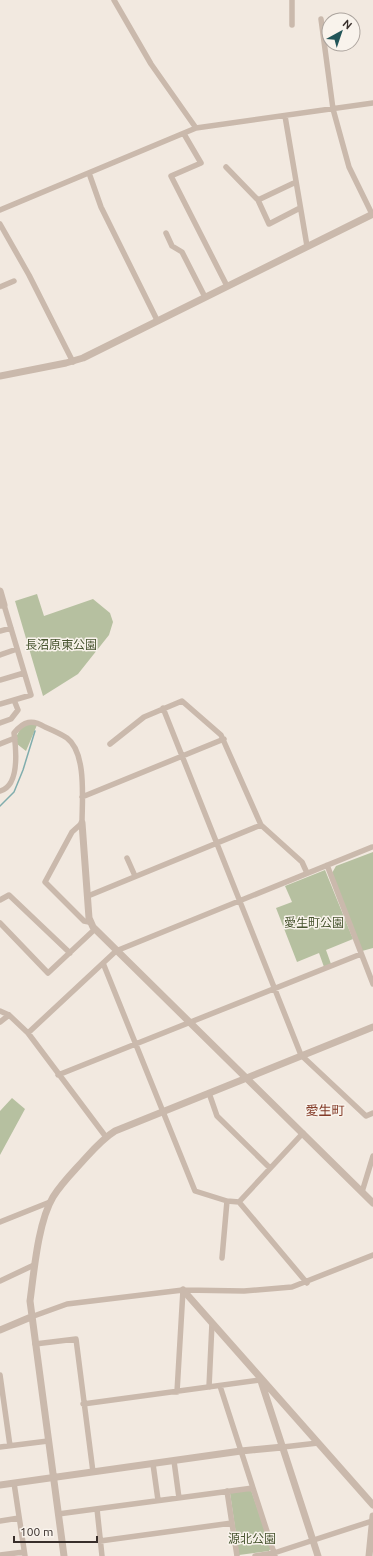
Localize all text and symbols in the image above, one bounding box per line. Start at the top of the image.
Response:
north arrow [321,12,361,52]
text: N [340,17,354,32]
park label: 長沼原東公園 [25,638,97,651]
park label: 愛生町公園 [284,916,344,929]
district label: 愛生町 [305,1103,345,1117]
scale bar [14,1518,97,1544]
text: 100 m [20,1525,53,1538]
park label: 源北公園 [228,1532,276,1545]

